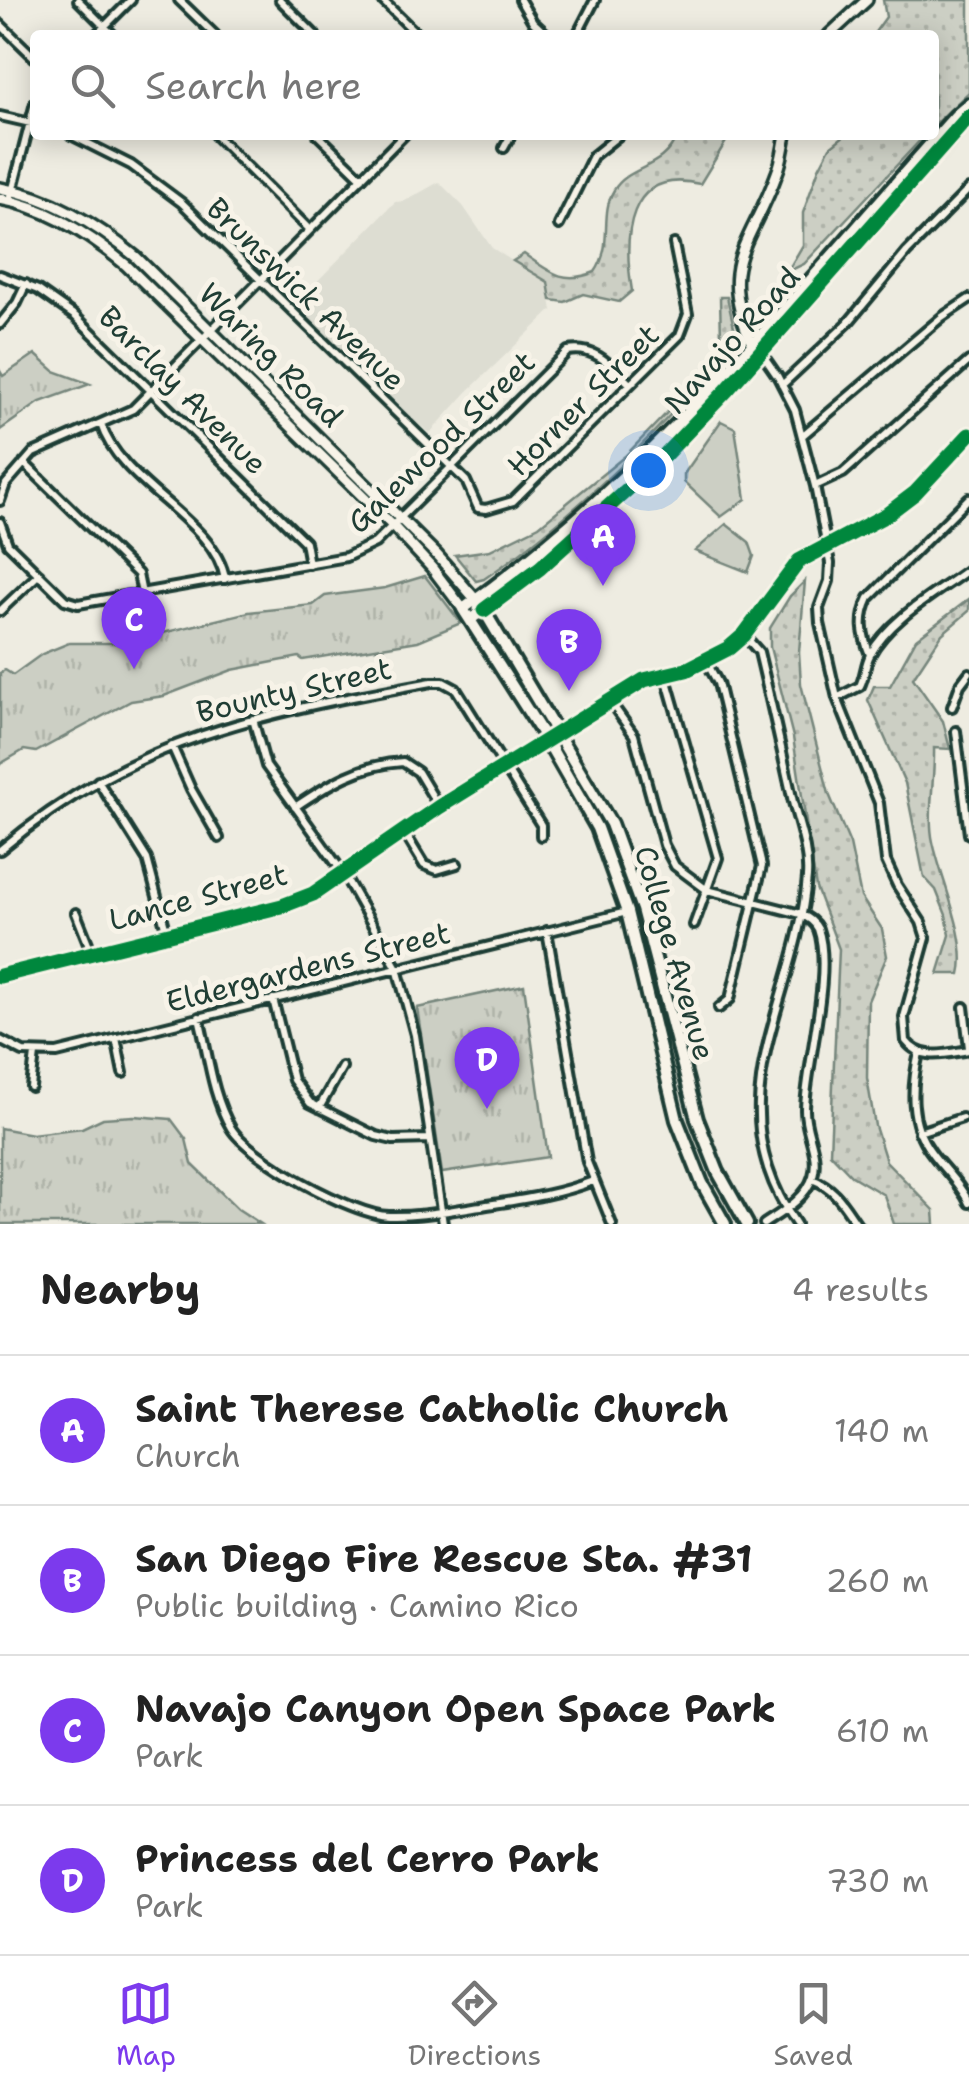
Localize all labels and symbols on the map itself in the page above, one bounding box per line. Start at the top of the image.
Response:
street label: Brunswick Avenue [197,188,415,400]
street label: Navajo Road [655,257,809,423]
street label: Waring Road [190,274,352,436]
street label: Barclay Avenue [90,297,276,483]
street label: Horner Street [498,315,668,485]
street label: Galewood Street [338,342,544,542]
your location [623,445,674,496]
pin: A [570,504,636,586]
pin: C [102,586,166,669]
pin: B [536,608,602,691]
street label: Bounty Street [192,648,396,732]
street label: College Avenue [625,841,725,1065]
street label: Lance Street [104,854,292,940]
street label: Eldergardens Street [162,912,454,1022]
pin: D [454,1026,520,1109]

